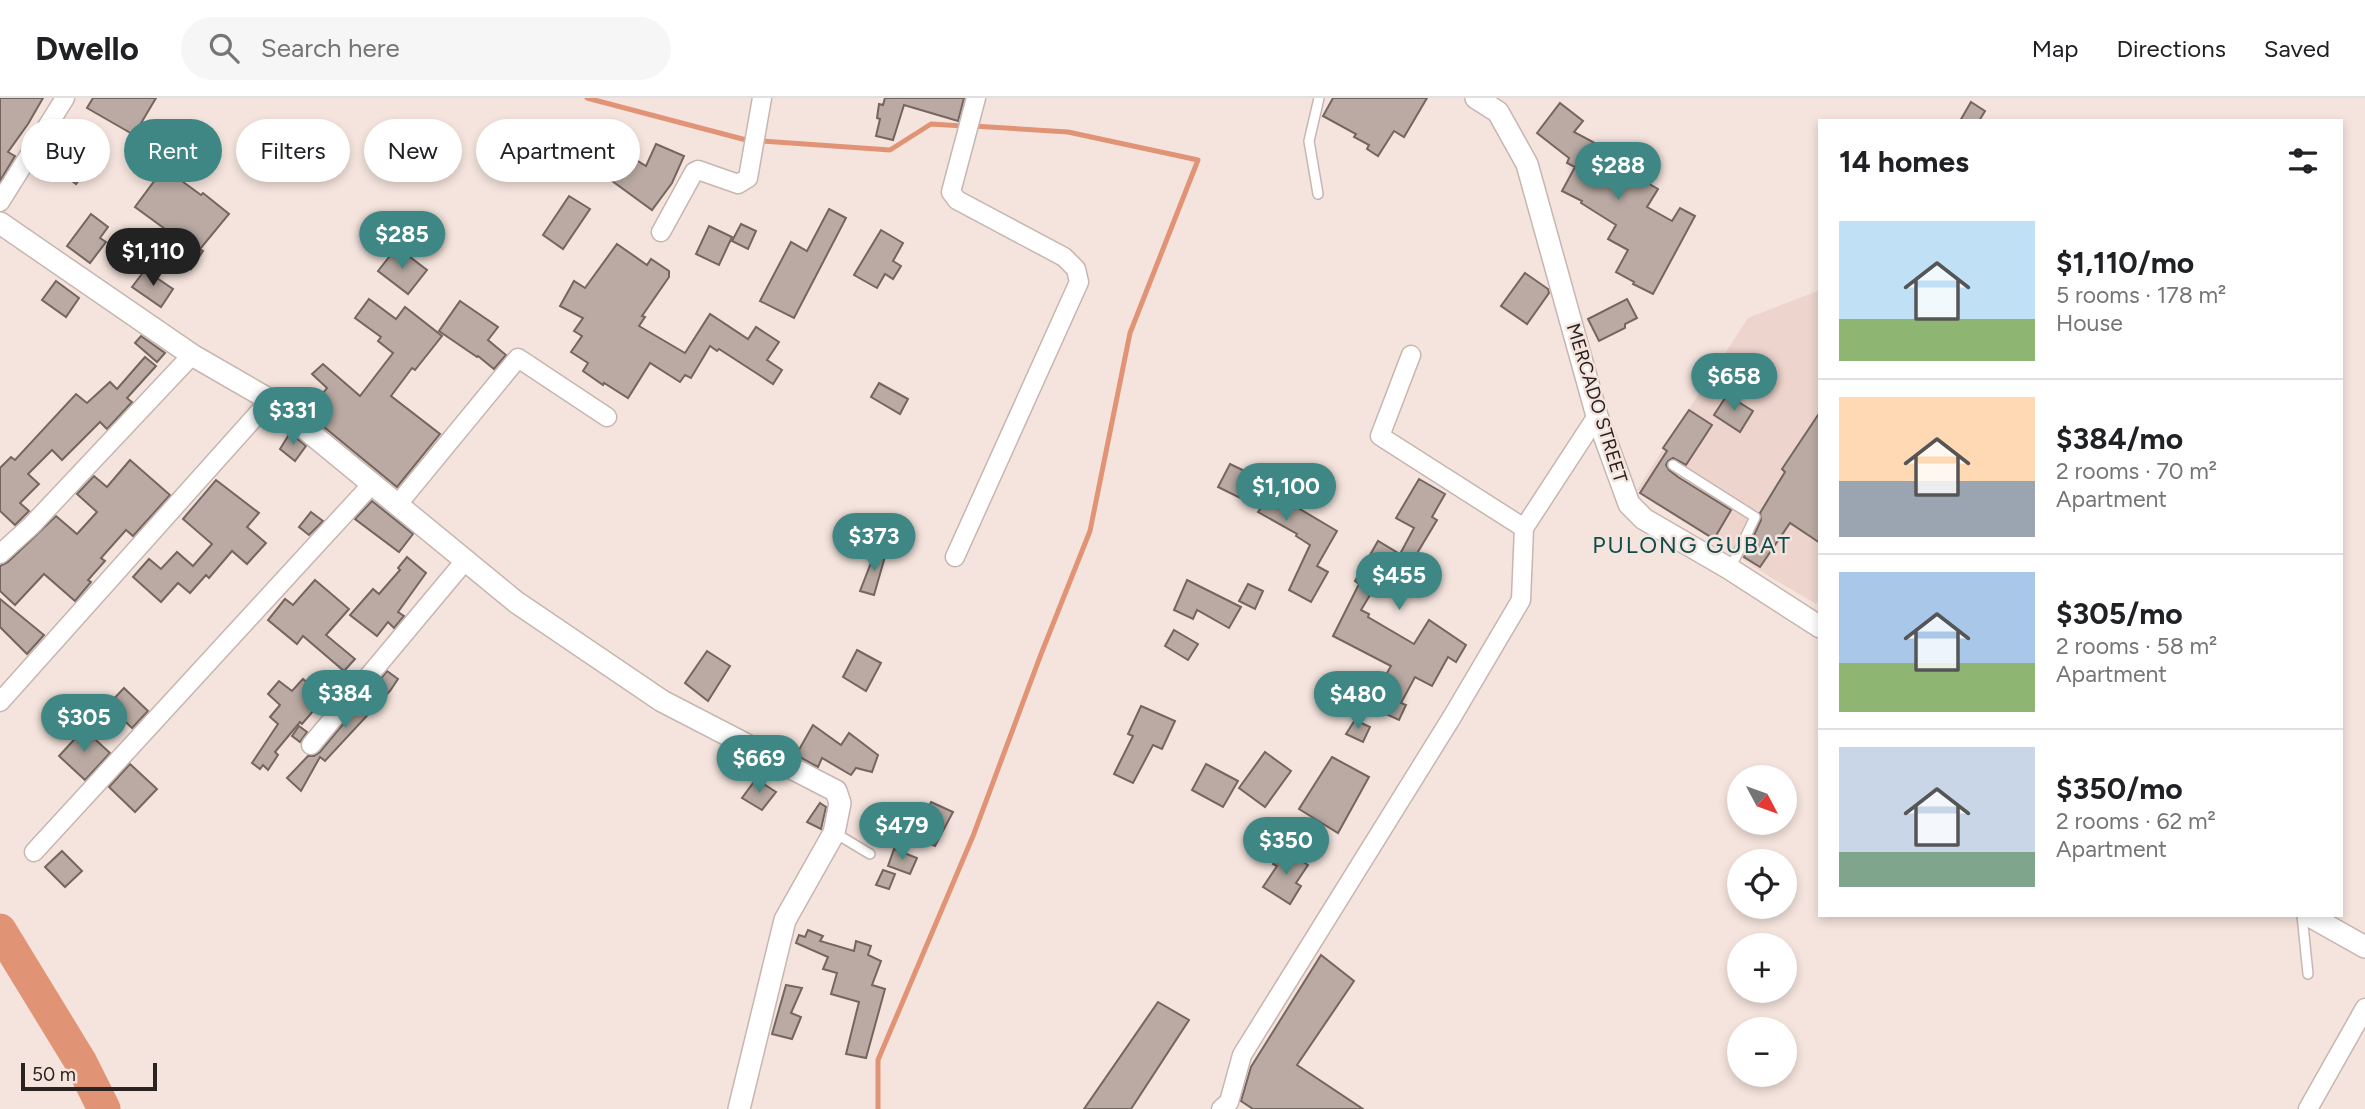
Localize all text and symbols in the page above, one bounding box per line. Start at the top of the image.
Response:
search box [181,17,671,80]
text: Dwello [35,29,139,68]
icon: search [205,29,243,67]
text: Search here [261,32,400,64]
text: Map [2032,34,2078,63]
text: Directions [2116,34,2226,63]
text: Saved [2264,34,2330,63]
chip: Buy [21,119,110,182]
chip: Rent [124,119,222,182]
chip: Filters [236,119,350,182]
chip: New [364,119,462,182]
chip: Apartment [476,119,640,182]
pin: $288 [1577,142,1659,202]
icon: filters [2284,142,2322,180]
text: 14 homes [1839,143,1969,180]
text: $288 [1591,151,1645,179]
pin: $285 [361,212,443,271]
text: $285 [375,220,429,248]
pin: $1,110 [96,228,210,288]
text: $1,110 [122,237,184,265]
text: $1,110/mo [2056,244,2194,281]
icon: home [1895,249,1979,333]
text: 5 rooms · 178 m² [2056,281,2226,309]
text: House [2056,309,2123,337]
street label: MERCADO STREET [1562,321,1632,486]
pin: $658 [1693,354,1775,413]
text: $658 [1707,362,1761,390]
pin: $331 [252,388,334,447]
text: $331 [269,396,317,424]
text: $384/mo [2056,420,2183,457]
icon: home [1895,425,1979,509]
text: 2 rooms · 70 m² [2056,457,2217,485]
pin: $1,100 [1229,464,1343,523]
text: $1,100 [1252,472,1320,500]
text: Apartment [2056,485,2167,513]
pin: $373 [833,514,915,573]
text: $373 [848,522,900,550]
district label: PULONG GUBAT [1592,531,1792,559]
pin: $455 [1358,552,1440,612]
text: $455 [1372,561,1426,589]
text: $305/mo [2056,595,2183,632]
icon: home [1895,600,1979,684]
text: 2 rooms · 58 m² [2056,632,2217,660]
text: Apartment [2056,660,2167,688]
pin: $384 [304,670,386,730]
pin: $480 [1317,672,1399,731]
text: $384 [318,679,372,707]
text: $480 [1330,680,1386,708]
pin: $305 [43,694,125,754]
text: $305 [57,703,111,731]
pin: $669 [718,736,800,795]
text: $669 [733,744,785,772]
north arrow [1727,765,1797,835]
map controls [1727,765,1797,1087]
text: $350/mo [2056,770,2183,807]
icon: home [1895,775,1979,859]
pin: $479 [861,802,943,862]
text: 2 rooms · 62 m² [2056,807,2216,835]
text: $479 [875,811,929,839]
pin: $350 [1245,818,1327,877]
text: $350 [1259,826,1313,854]
text: Apartment [2056,835,2167,863]
button: locate [1727,849,1797,919]
button: + [1727,933,1797,1003]
button: − [1727,1017,1797,1087]
scale bar [21,1060,158,1092]
text: 50 m [32,1063,76,1086]

